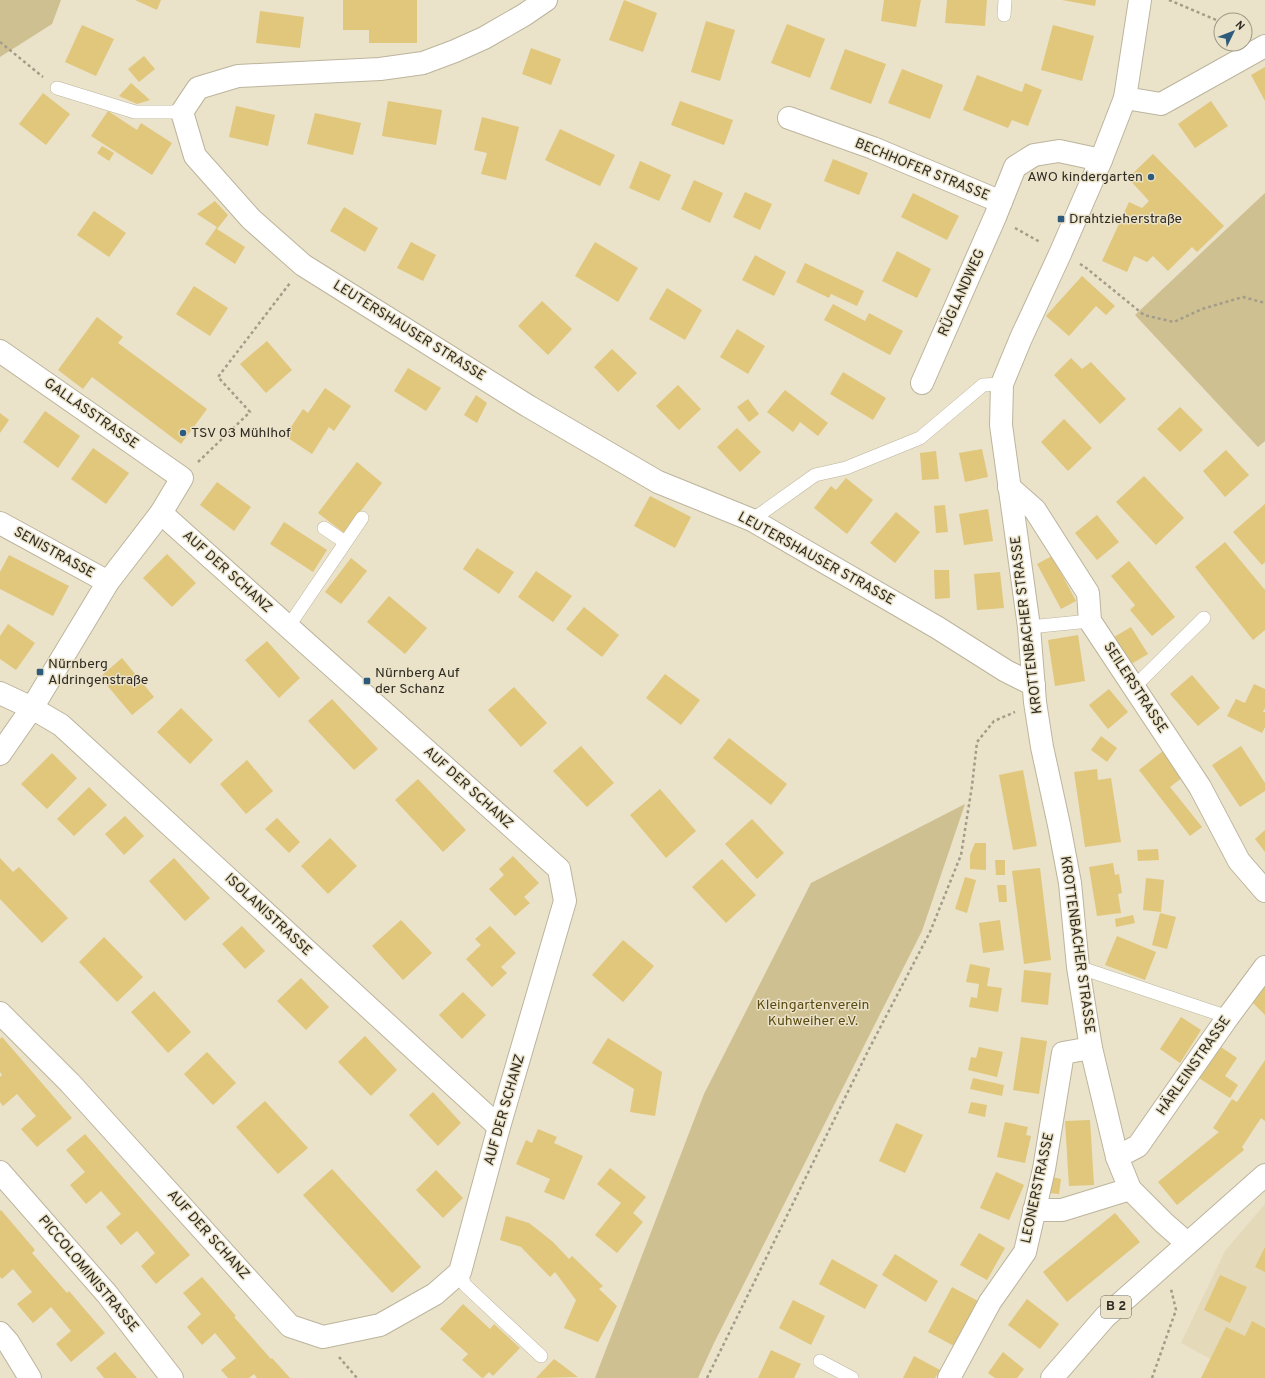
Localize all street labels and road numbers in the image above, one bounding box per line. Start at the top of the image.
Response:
street label: BECHHOFER STRASSE [852,135,992,205]
street label: RÜGLANDWEG [934,246,989,339]
street label: LEUTERSHAUSER STRASSE [330,277,488,385]
street label: GALLASSTRASSE [40,375,142,453]
street label: LEUTERSHAUSER STRASSE [735,509,897,609]
street label: SENISTRASSE [10,524,98,582]
street label: AUF DER SCHANZ [179,527,275,617]
street label: KROTTENBACHER STRASSE [1008,535,1046,715]
street label: SEILERSTRASSE [1099,639,1171,737]
street label: AUF DER SCHANZ [420,743,516,833]
street label: KROTTENBACHER STRASSE [1056,855,1098,1035]
street label: ISOLANISTRASSE [221,870,315,960]
street label: HÄRLEINSTRASSE [1153,1012,1235,1119]
street label: AUF DER SCHANZ [481,1052,529,1168]
street label: LEONERSTRASSE [1018,1131,1058,1245]
street label: AUF DER SCHANZ [163,1187,253,1283]
street label: PICCOLOMINISTRASSE [34,1212,142,1336]
road number: B 2 [1101,1296,1131,1318]

